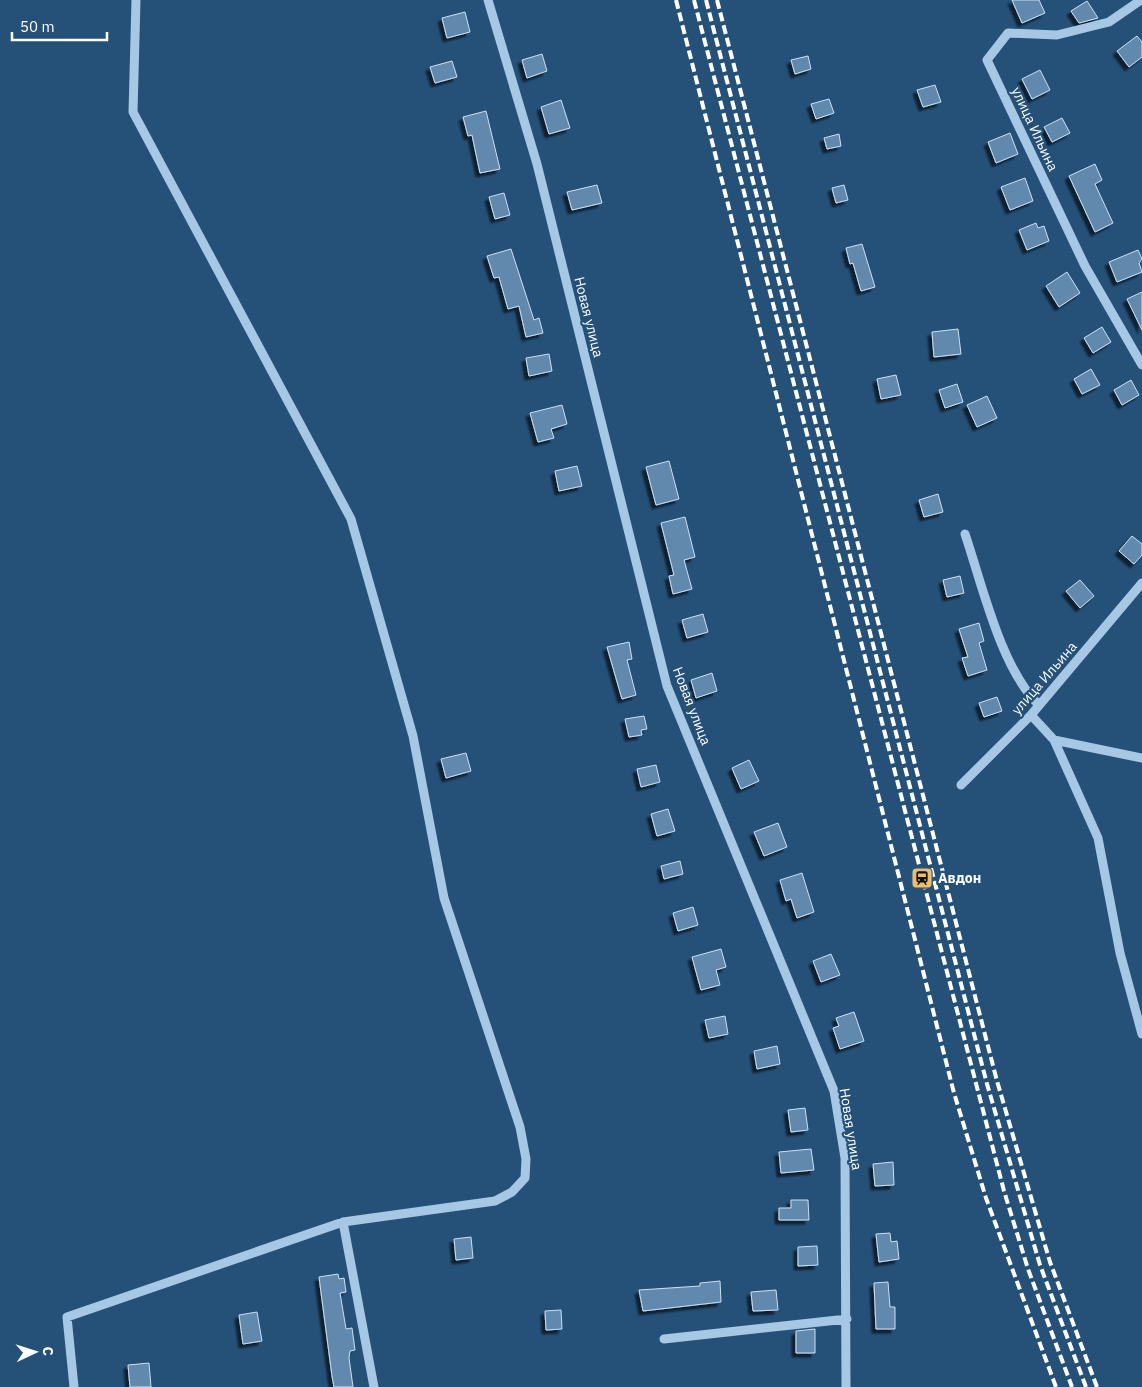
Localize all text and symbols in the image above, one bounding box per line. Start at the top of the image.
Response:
scale bar [12,10,108,42]
text: 50 m [20,17,55,36]
street label: улица Ильина [1008,84,1063,175]
street label: Новая улица [570,275,608,360]
street label: улица Ильина [1007,637,1081,718]
street label: Новая улица [669,664,715,748]
station icon: Авдон [910,866,934,890]
place label: Авдон [938,869,981,887]
street label: Новая улица [836,1087,866,1172]
north arrow [10,1327,60,1377]
text: С [39,1346,57,1356]

